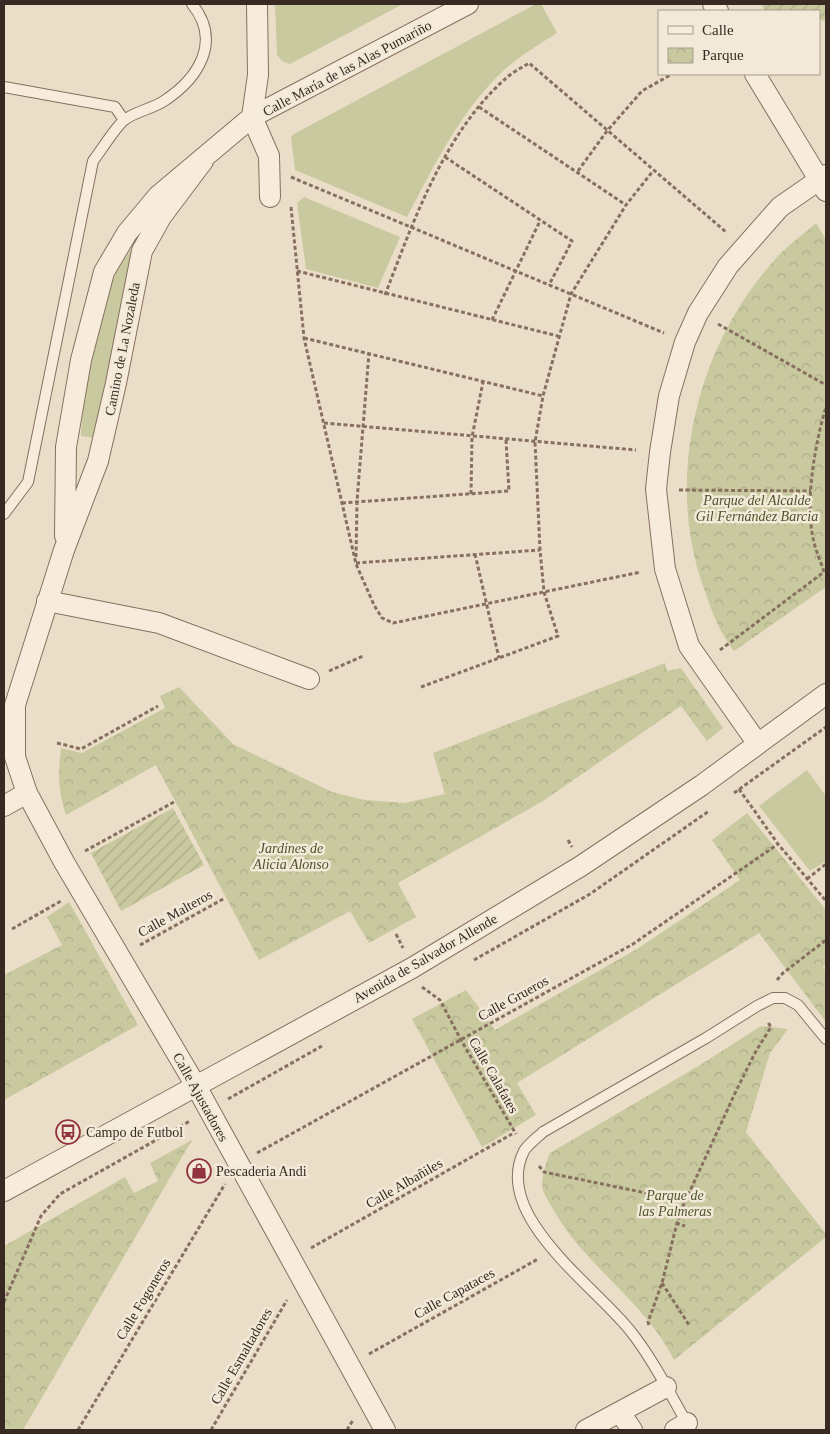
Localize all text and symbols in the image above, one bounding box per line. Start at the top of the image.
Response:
legend [658,10,820,75]
street label: Calle María de las Alas Pumariño [260,18,434,119]
text: Calle [702,22,734,38]
text: Parque [702,47,744,63]
street label: Camino de La Nozaleda [102,280,143,417]
park label: Parque del Alcalde Gil Fernández Barcia [696,493,818,524]
park label: Jardines de Alicia Alonso [252,841,329,872]
street label: Calle Malteros [135,887,215,940]
street label: Avenida de Salvador Allende [351,911,500,1006]
street label: Calle Grueros [475,973,551,1024]
street label: Calle Calafates [466,1035,521,1116]
street label: Calle Ajustadores [170,1050,231,1144]
bus stop icon: Campo de Futbol [55,1119,81,1145]
place label: Campo de Futbol [86,1125,183,1140]
street label: Calle Albañiles [363,1155,445,1211]
shop icon: Pescaderia Andi [186,1158,212,1184]
place label: Pescaderia Andi [216,1164,307,1179]
park label: Parque de las Palmeras [638,1188,712,1219]
street label: Calle Fogoneros [113,1256,174,1343]
street label: Calle Capataces [411,1265,497,1322]
street label: Calle Esmaltadores [208,1306,275,1407]

